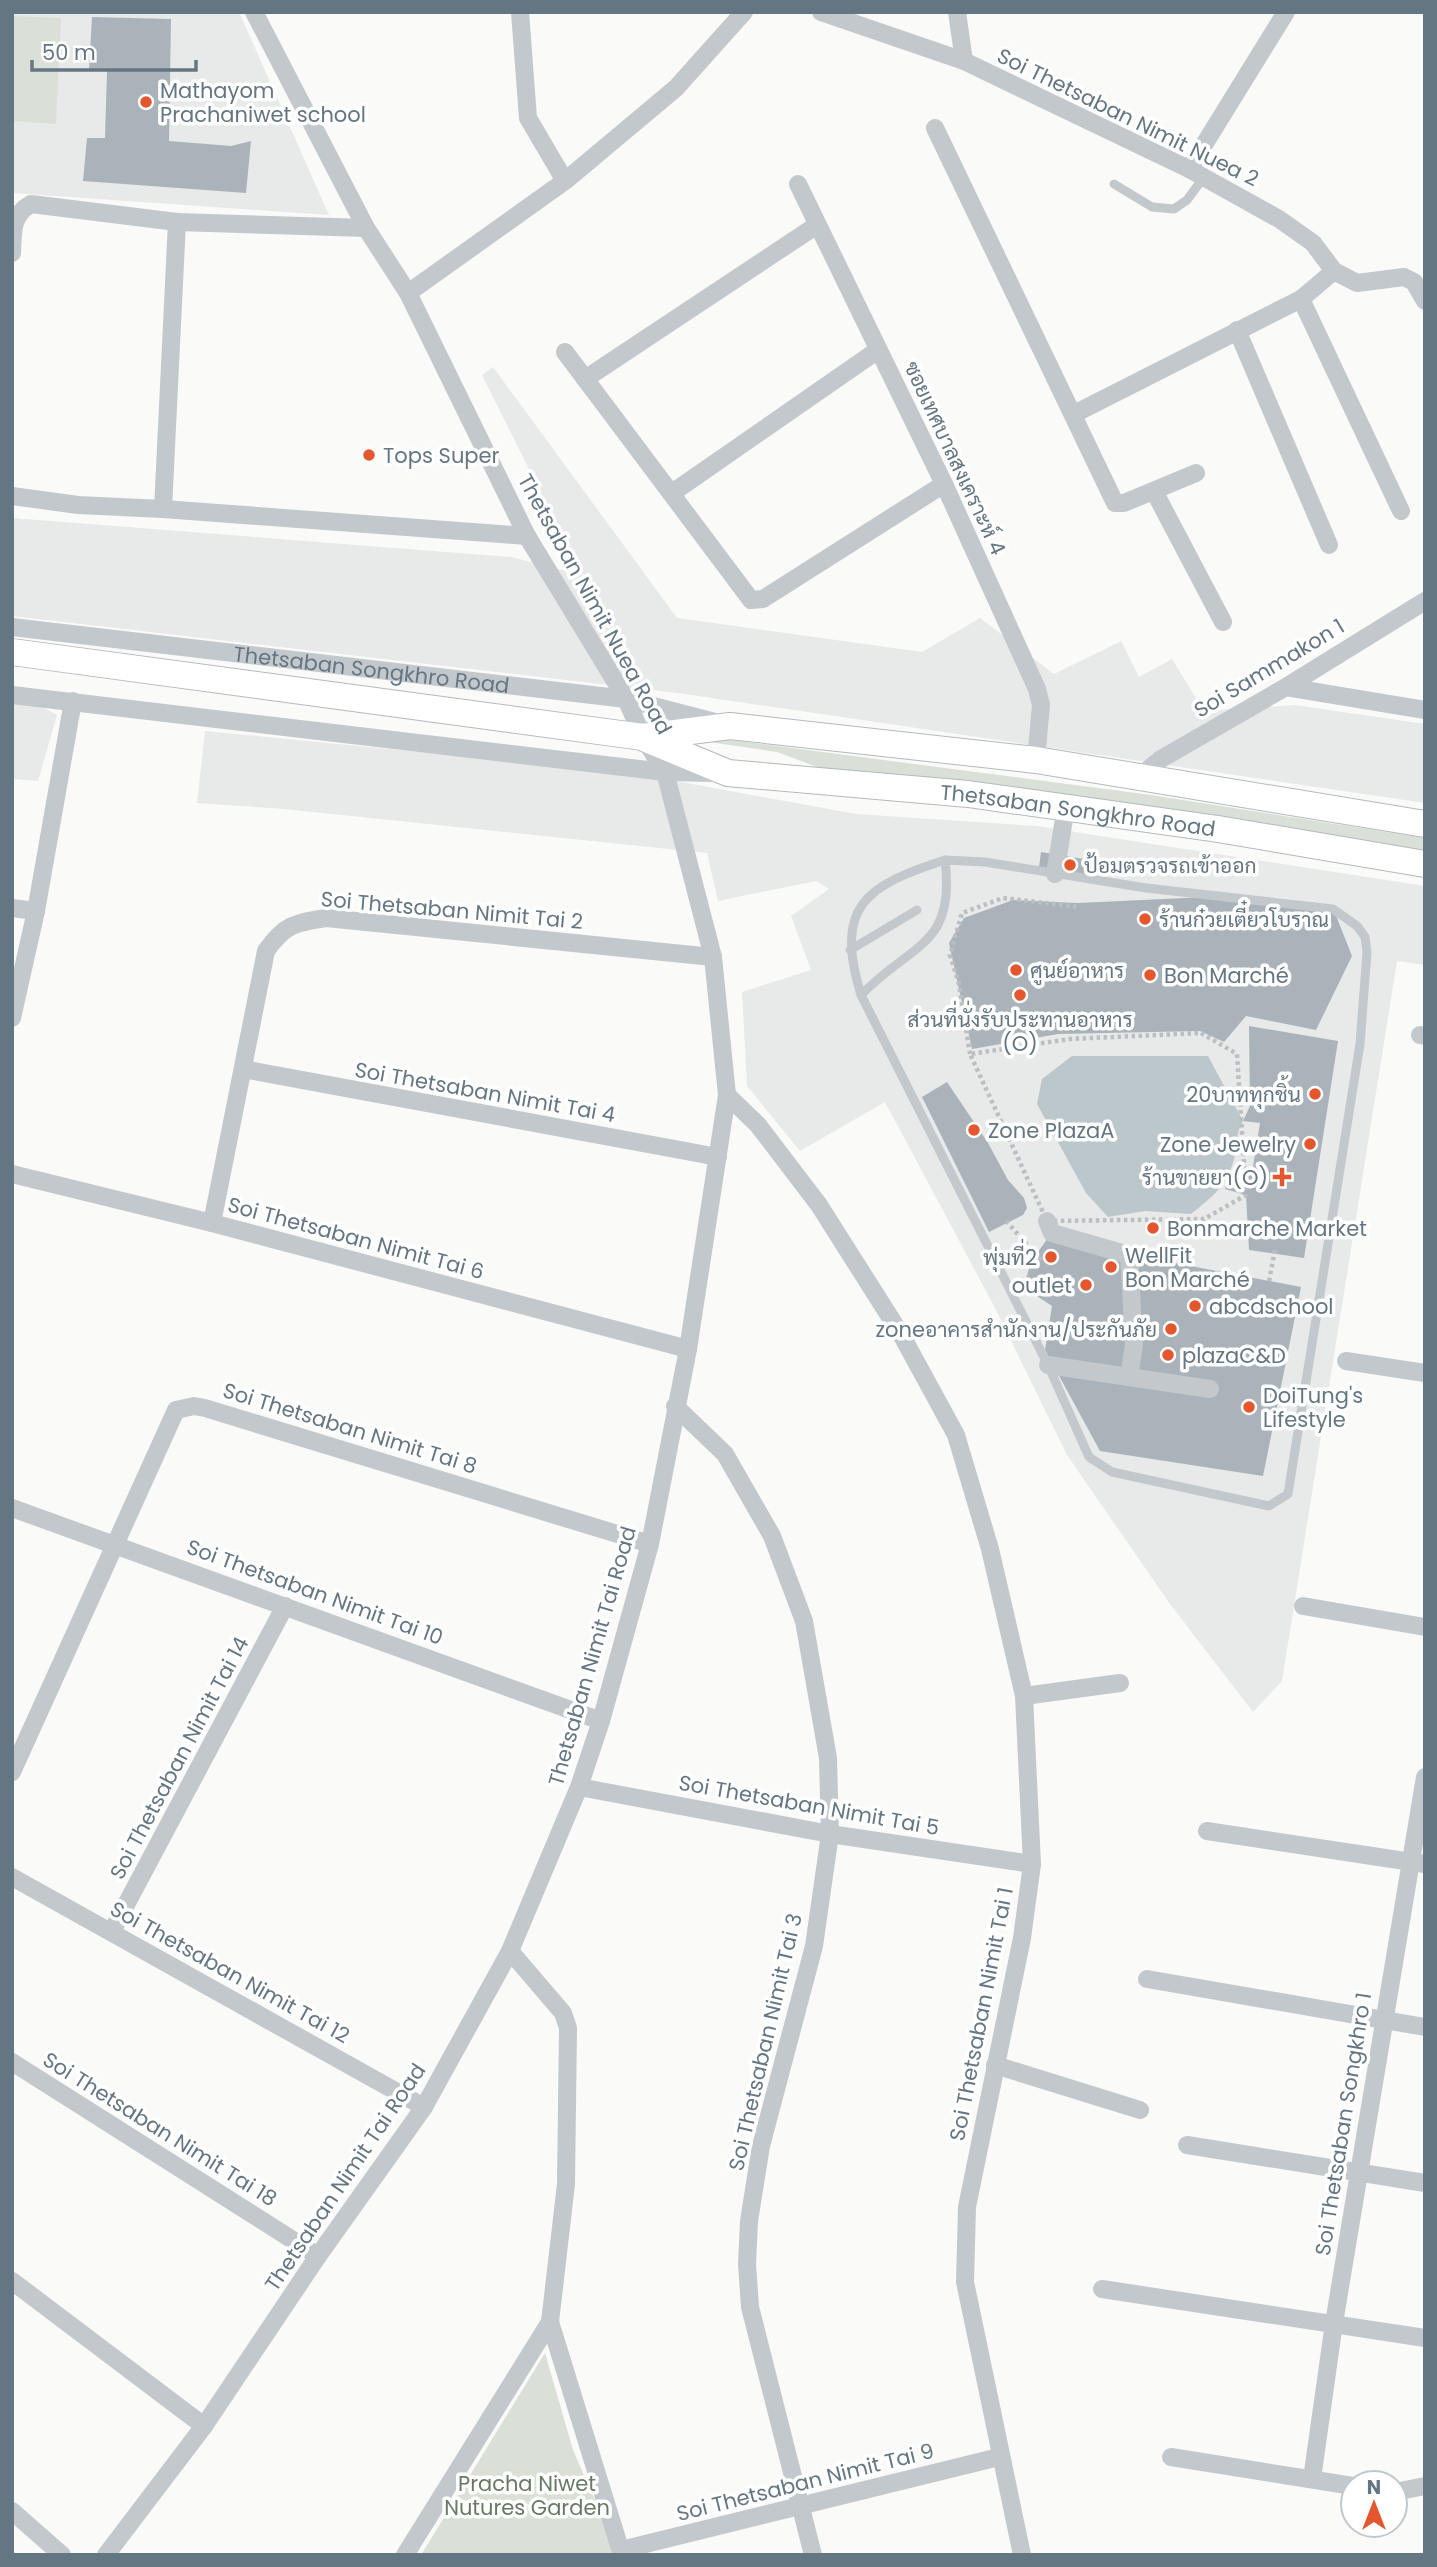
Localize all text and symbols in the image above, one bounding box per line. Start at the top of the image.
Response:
scale bar [32,28,196,72]
text: 50 m [42,38,96,67]
street label: Soi Thetsaban Nimit Nuea 2 [992,41,1264,193]
place label: Mathayom Prachaniwet school [160,76,366,129]
marker: Mathayom Prachaniwet school [138,94,154,110]
street label: ซอยเทศบาลสงเคราะห์ 4 [897,356,1013,560]
place label: Tops Super [383,441,500,470]
marker: Tops Super [361,447,377,463]
street label: Thetsaban Nimit Nuea Road [511,469,679,739]
street label: Soi Sammakon 1 [1188,612,1350,724]
street label: Thetsaban Songkhro Road [232,639,511,700]
street label: Thetsaban Songkhro Road [939,777,1217,843]
place label: ป้อมตรวจรถเข้าออก [1084,851,1257,880]
marker: ป้อมตรวจรถเข้าออก [1062,857,1078,873]
street label: Soi Thetsaban Nimit Tai 2 [320,884,584,936]
place label: ร้านก๋วยเตี๋ยวโบราณ [1159,900,1329,934]
marker: ร้านก๋วยเตี๋ยวโบราณ [1137,911,1153,927]
place label: ศูนย์อาหาร [1030,956,1124,986]
place label: Bon Marché [1164,961,1289,990]
marker: ศูนย์อาหาร [1008,962,1024,978]
marker: Bon Marché [1142,967,1158,983]
marker: ส่วนที่นั่งรับประทานอาหาร (O) [1012,987,1028,1003]
place label: ส่วนที่นั่งรับประทานอาหาร (O) [907,1000,1133,1058]
street label: Soi Thetsaban Nimit Tai 4 [352,1055,618,1129]
place label: 20บาททุกชิ้น [1186,1075,1301,1109]
marker: 20บาททุกชิ้น [1307,1086,1323,1102]
place label: Zone PlazaA [988,1116,1114,1145]
marker: Zone PlazaA [966,1122,982,1138]
place label: Zone Jewelry [1160,1130,1296,1159]
marker: Zone Jewelry [1302,1136,1318,1152]
place label: ร้านขายยา(O) [1142,1163,1268,1192]
marker: ร้านขายยา(O) [1274,1169,1290,1185]
street label: Soi Thetsaban Nimit Tai 6 [225,1190,487,1286]
place label: Bonmarche Market [1167,1214,1367,1243]
marker: Bonmarche Market [1145,1220,1161,1236]
place label: พุ่มที่2 [983,1238,1037,1272]
place label: WellFit Bon Marché [1125,1241,1250,1294]
marker: พุ่มที่2 [1043,1249,1059,1265]
marker: WellFit Bon Marché [1103,1259,1119,1275]
place label: outlet [1012,1271,1072,1300]
marker: outlet [1078,1277,1094,1293]
place label: abcdschool [1209,1292,1334,1321]
marker: abcdschool [1187,1298,1203,1314]
place label: zoneอาคารสำนักงาน/ประกันภัย [876,1315,1157,1344]
marker: zoneอาคารสำนักงาน/ประกันภัย [1163,1321,1179,1337]
place label: plazaC&D [1182,1341,1286,1370]
marker: plazaC&D [1160,1347,1176,1363]
street label: Soi Thetsaban Nimit Tai 8 [219,1376,481,1480]
place label: DoiTung's Lifestyle [1263,1381,1363,1434]
marker: DoiTung's Lifestyle [1241,1399,1257,1415]
street label: Thetsaban Nimit Tai Road [541,1523,643,1789]
street label: Soi Thetsaban Nimit Tai 10 [183,1532,447,1652]
street label: Soi Thetsaban Nimit Tai 14 [103,1632,255,1884]
street label: Soi Thetsaban Nimit Tai 5 [676,1768,942,1842]
street label: Soi Thetsaban Nimit Tai 1 [942,1885,1020,2143]
street label: Soi Thetsaban Nimit Tai 12 [105,1894,355,2050]
street label: Soi Thetsaban Nimit Tai 3 [721,1910,809,2174]
street label: Soi Thetsaban Songkhro 1 [1308,1990,1378,2258]
street label: Soi Thetsaban Nimit Tai 18 [37,2045,283,2213]
street label: Thetsaban Nimit Tai Road [258,2057,432,2297]
street label: Soi Thetsaban Nimit Tai 9 [673,2436,937,2528]
park label: Pracha Niwet Nutures Garden [444,2469,610,2522]
north arrow [1339,2469,1409,2539]
text: N [1367,2474,1381,2501]

